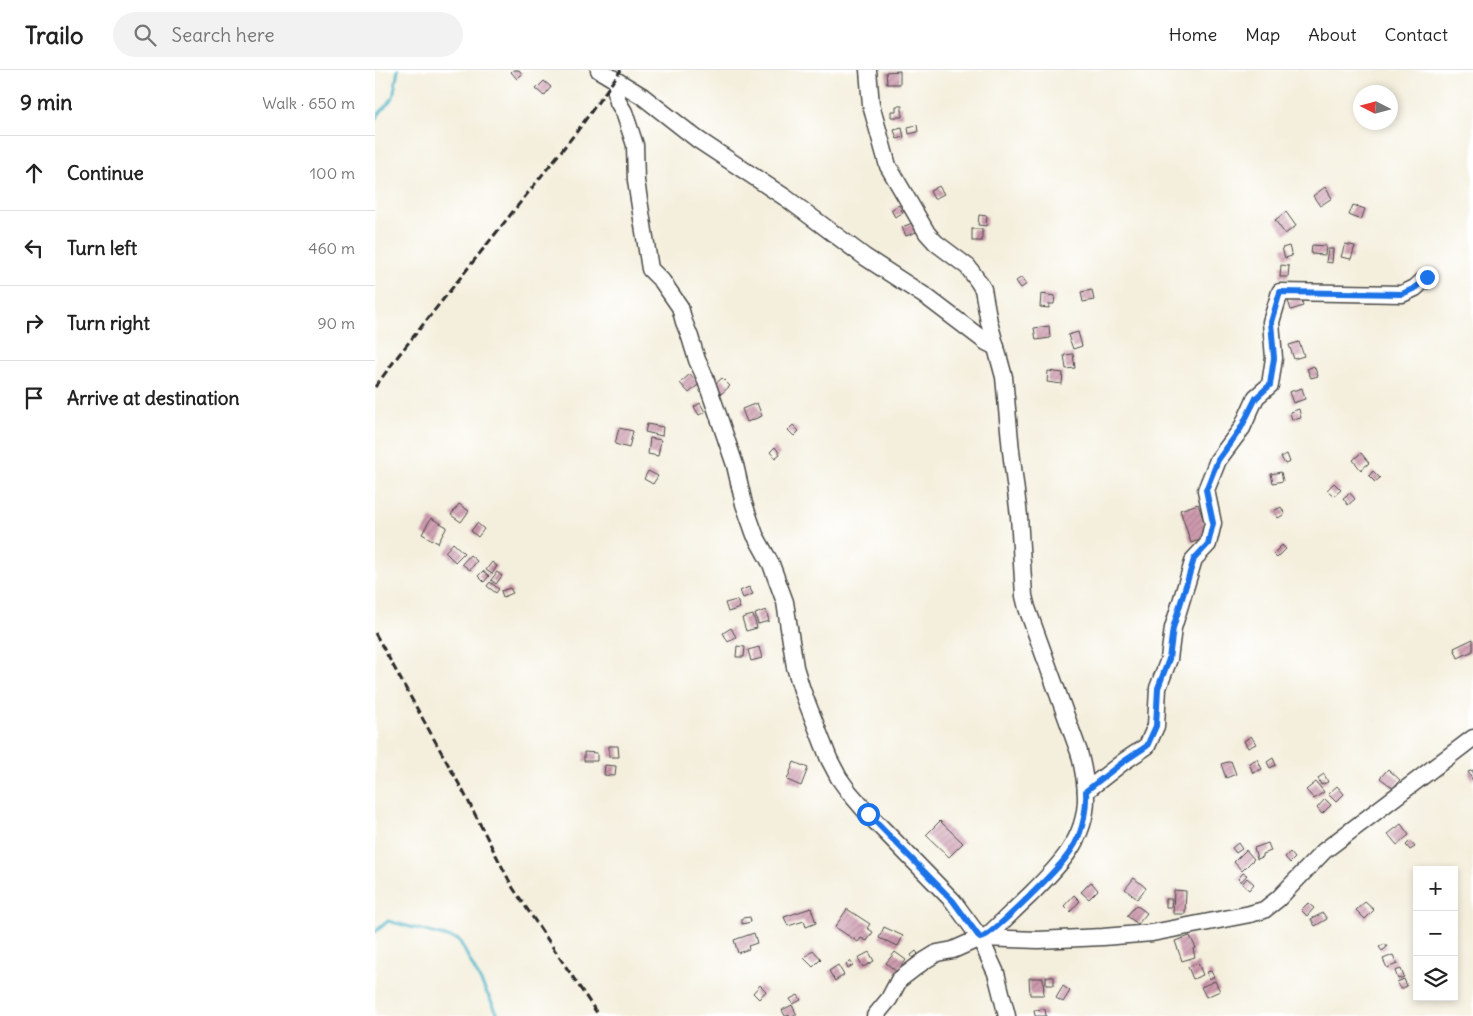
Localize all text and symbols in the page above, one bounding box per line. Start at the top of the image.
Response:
search box [113,12,463,57]
text: Trailo [25,20,83,50]
icon: search [131,21,159,49]
text: Search here [171,23,274,47]
text: Home [1169,23,1217,46]
text: Map [1245,23,1280,46]
text: About [1308,23,1356,46]
text: Contact [1384,23,1448,46]
north arrow [1353,85,1398,130]
text: 9 min [20,89,72,116]
text: Walk · 650 m [262,93,355,113]
icon: ahead [20,159,48,187]
text: Continue [67,161,144,185]
text: 100 m [310,163,355,183]
icon: left [20,234,48,262]
text: Turn left [67,236,137,260]
text: 460 m [308,238,355,258]
route end [1416,266,1439,289]
icon: right [20,309,48,337]
text: Turn right [67,311,150,335]
text: 90 m [317,313,355,333]
icon: arrive [20,384,48,412]
text: Arrive at destination [67,386,240,410]
route start [857,803,880,826]
map controls [1413,866,1458,1001]
button: + [1413,866,1458,911]
button: − [1413,911,1458,956]
button: layers [1413,956,1458,1001]

